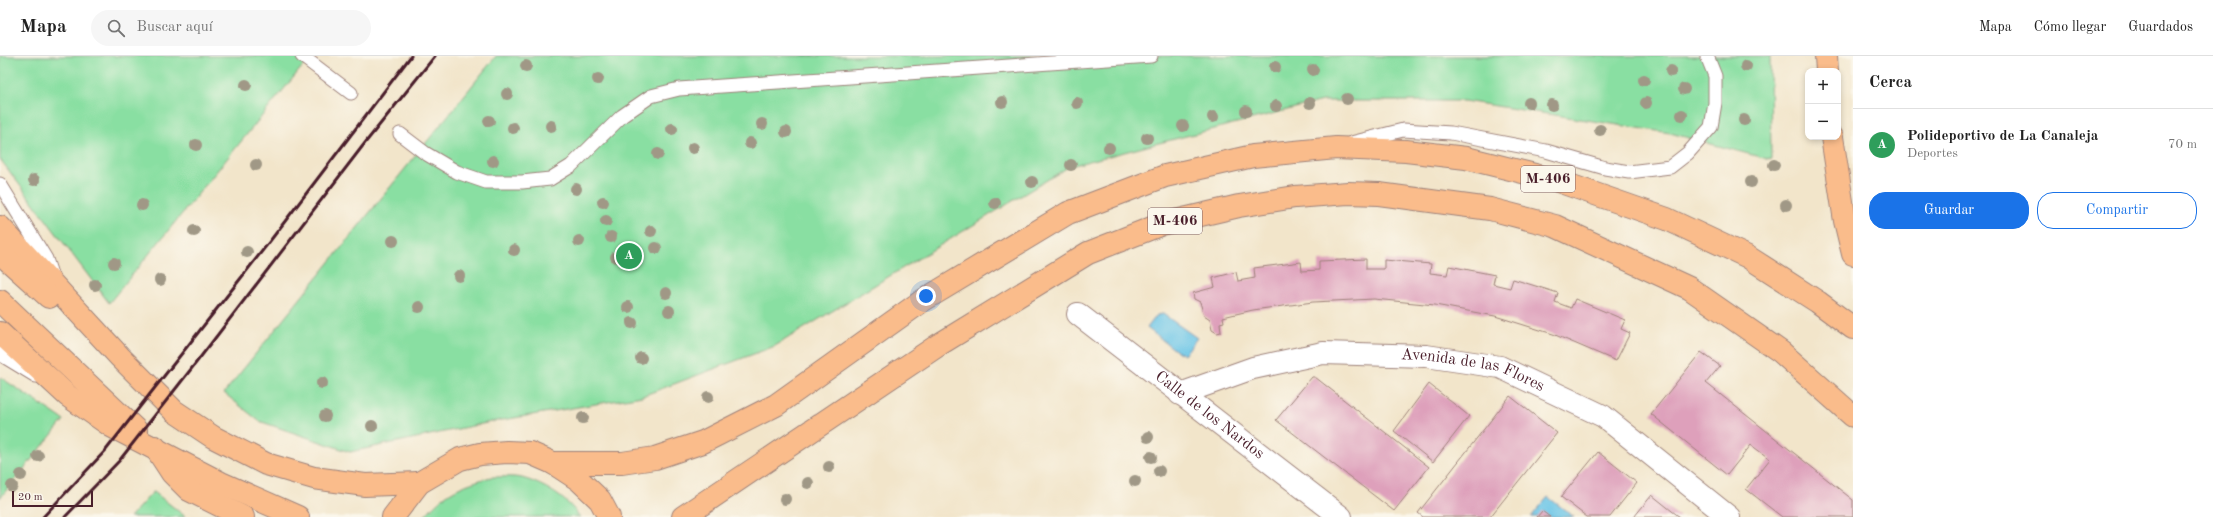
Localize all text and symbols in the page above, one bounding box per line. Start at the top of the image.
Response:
search box [91,10,371,46]
icon: search [105,17,127,39]
text: Mapa [20,18,67,37]
text: Buscar aquí [137,20,213,35]
text: Mapa [1979,20,2012,34]
text: Cómo llegar [2034,20,2106,34]
text: Guardados [2128,20,2193,34]
map controls [1805,68,1841,140]
button: + [1805,68,1841,104]
text: Cerca [1869,74,1912,91]
button: − [1805,104,1841,140]
text: Polideportivo de La Canaleja [1907,129,2098,144]
text: A [1877,138,1887,151]
text: 70 m [2168,138,2197,151]
text: Deportes [1907,147,1958,160]
road number: M-406 [1521,166,1575,192]
button: Guardar [1869,192,2029,229]
button: Compartir [2037,192,2197,229]
road number: M-406 [1148,208,1202,234]
pin: A [616,241,642,271]
your location [916,286,936,306]
street label: Avenida de las Flores [1401,347,1547,395]
street label: Calle de los Nardos [1152,368,1267,462]
scale bar [12,489,93,508]
text: 20 m [18,492,43,503]

